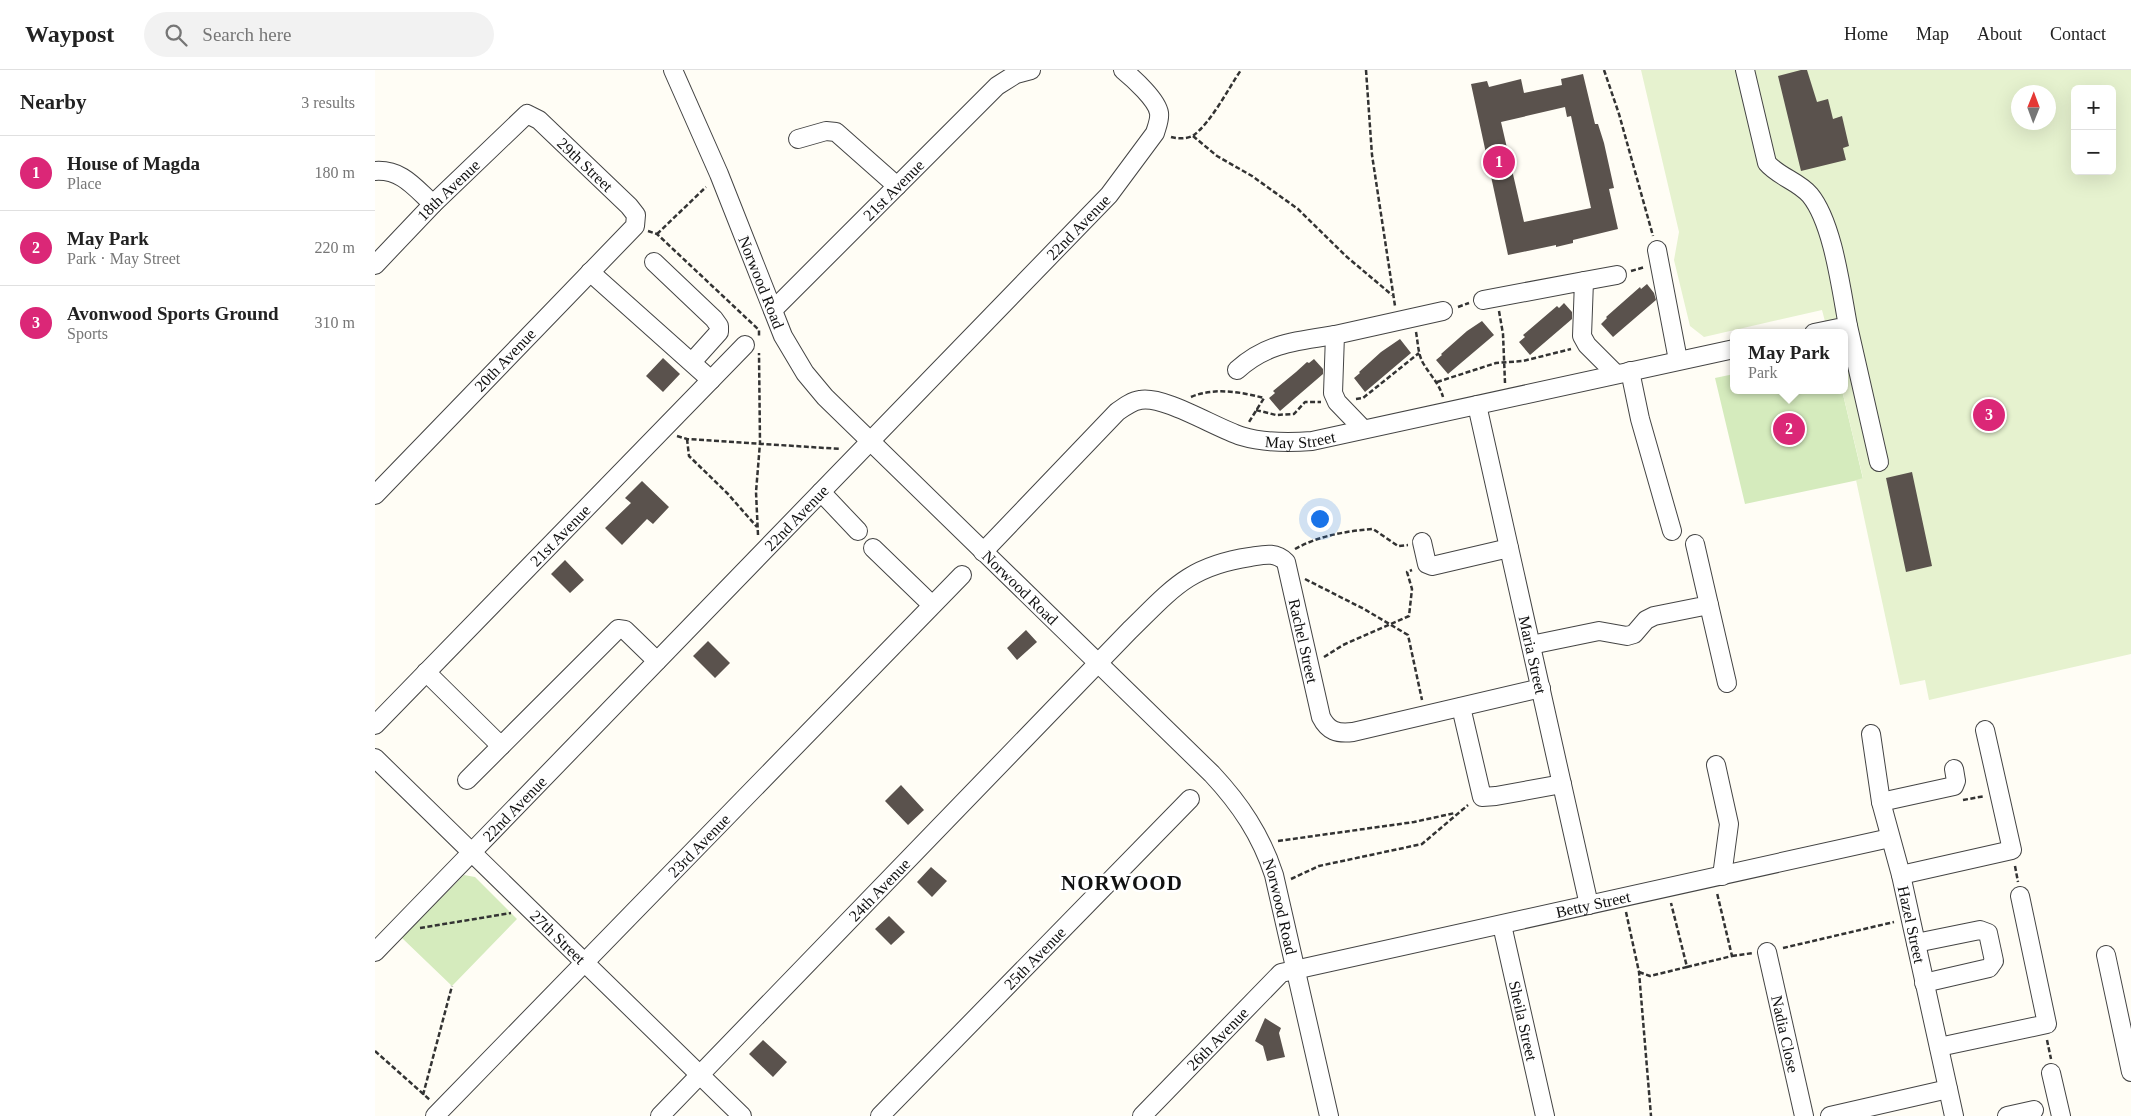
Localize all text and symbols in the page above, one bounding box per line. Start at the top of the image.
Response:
search box [144,12,494,57]
text: Waypost [25,21,114,47]
icon: search [162,21,190,49]
text: Search here [202,24,292,45]
text: Home [1844,24,1888,44]
text: Map [1916,24,1949,44]
text: About [1977,24,2022,44]
text: Contact [2050,24,2106,44]
north arrow [2011,85,2056,130]
map controls [2071,85,2116,175]
button: + [2071,85,2116,130]
text: Nearby [20,90,87,114]
text: 3 results [301,94,355,111]
button: − [2071,130,2116,175]
street label: 29th Street [554,134,617,195]
pin: 1 [1483,143,1515,181]
text: House of Magda [67,153,200,174]
street label: 18th Avenue [414,156,483,224]
street label: 21st Avenue [859,156,927,224]
text: 1 [32,164,40,181]
text: 180 m [315,164,355,181]
text: Place [67,175,102,192]
street label: 22nd Avenue [1043,191,1113,263]
text: May Park [67,228,149,249]
street label: Norwood Road [736,233,788,331]
text: 2 [32,239,40,256]
text: 220 m [315,239,355,256]
text: Park · May Street [67,250,180,267]
text: Avonwood Sports Ground [67,303,279,324]
text: 3 [32,314,40,331]
text: 310 m [315,314,355,331]
text: Sports [67,325,108,342]
street label: 20th Avenue [471,325,539,395]
popup [1730,329,1848,394]
text: May Park [1748,342,1830,363]
text: Park [1748,364,1777,381]
pin: 3 [1973,396,2005,434]
pin: 2 [1773,410,1805,448]
street label: May Street [1264,428,1337,452]
street label: 22nd Avenue [761,482,831,554]
street label: 21st Avenue [526,501,593,569]
your location [1307,506,1333,532]
street label: Norwood Road [979,547,1062,628]
street label: Rachel Street [1286,597,1322,685]
street label: Maria Street [1516,614,1550,696]
street label: 22nd Avenue [479,772,549,844]
street label: 23rd Avenue [664,810,733,880]
street label: 24th Avenue [845,855,913,924]
street label: Norwood Road [1260,856,1300,956]
district label: NORWOOD [1061,871,1183,895]
street label: Hazel Street [1895,884,1929,965]
street label: Betty Street [1554,887,1632,920]
street label: 27th Street [527,906,590,968]
street label: 25th Avenue [1000,923,1069,993]
street label: Sheila Street [1506,979,1541,1063]
street label: Nadia Close [1769,994,1802,1074]
street label: 26th Avenue [1183,1004,1251,1073]

